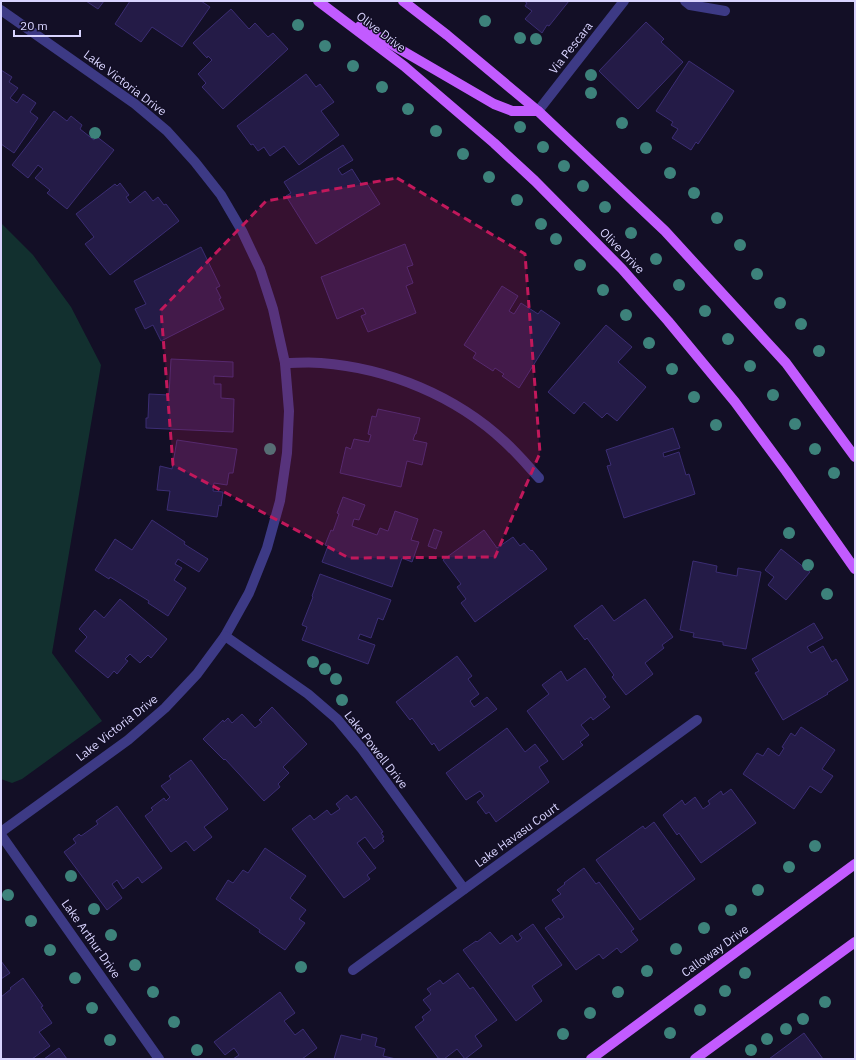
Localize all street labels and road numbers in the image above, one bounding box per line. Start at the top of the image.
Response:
street label: Olive Drive [354,8,409,55]
street label: Via Pescara [546,18,596,77]
street label: Lake Victoria Drive [81,47,170,119]
street label: Olive Drive [597,225,648,277]
street label: Lake Victoria Drive [73,691,161,764]
street label: Lake Powell Drive [341,708,412,792]
street label: Lake Havasu Court [472,799,562,870]
street label: Lake Arthur Drive [59,896,124,981]
street label: Calloway Drive [678,921,751,980]

